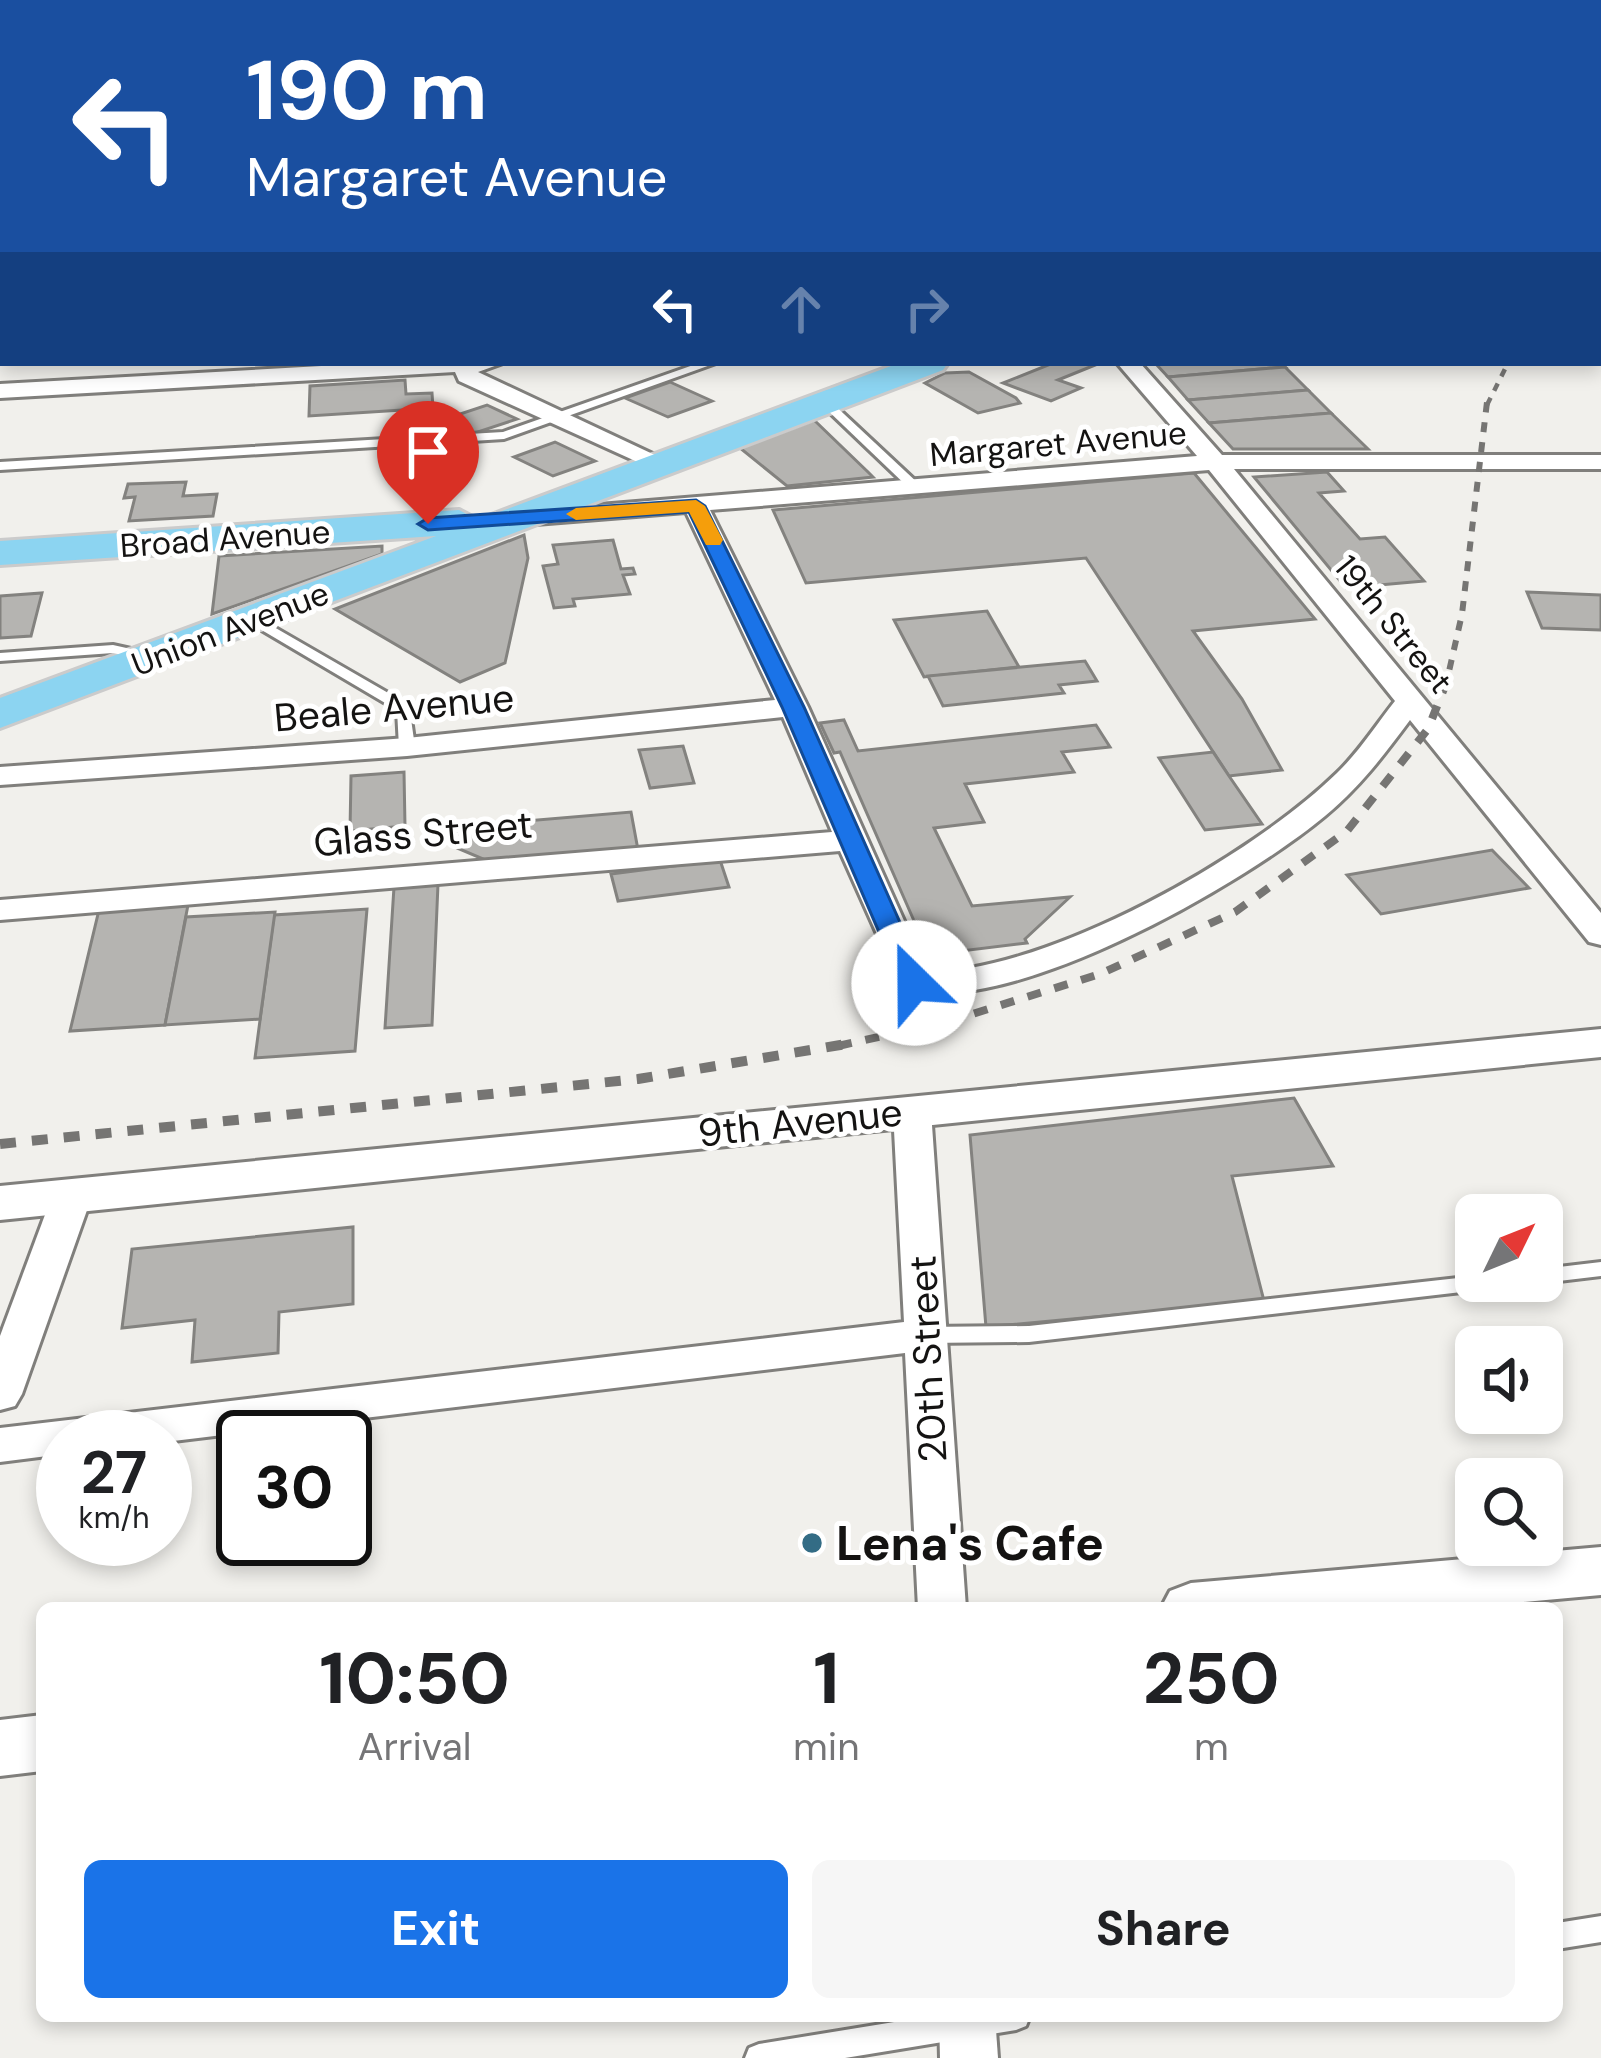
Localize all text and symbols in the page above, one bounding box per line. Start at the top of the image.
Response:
text: 190 m [246,36,488,145]
icon: left [48,48,204,204]
text: Margaret Avenue [246,142,667,213]
icon: left [642,276,708,342]
icon: ahead [768,276,834,342]
icon: right [894,276,960,342]
pin [377,401,479,524]
street label: Margaret Avenue [928,411,1188,476]
icon: arrive [395,419,461,485]
street label: Broad Avenue [118,510,332,567]
street label: 19th Street [1325,547,1462,702]
street label: Union Avenue [125,571,335,686]
street label: Beale Avenue [272,672,516,743]
street label: Glass Street [311,799,535,868]
position arrow [851,920,977,1046]
street label: 9th Avenue [695,1086,905,1159]
north arrow [1455,1194,1563,1302]
map controls [1455,1194,1563,1566]
street label: 20th Street [897,1254,958,1464]
button: sound [1455,1326,1563,1434]
speed limit sign: 30 [216,1410,372,1566]
text: 27 [81,1433,147,1512]
button: search [1455,1458,1563,1566]
text: km/h [79,1498,149,1537]
place label: Lena's Cafe [836,1512,1104,1575]
marker: Lena's Cafe [799,1530,825,1556]
text: 10:50 [319,1632,510,1725]
text: 1 [813,1632,839,1725]
text: 250 [1143,1632,1280,1725]
text: Arrival [358,1721,471,1772]
text: min [793,1721,860,1772]
text: m [1194,1721,1229,1772]
button: Exit [84,1860,788,1998]
button: Share [812,1860,1515,1998]

